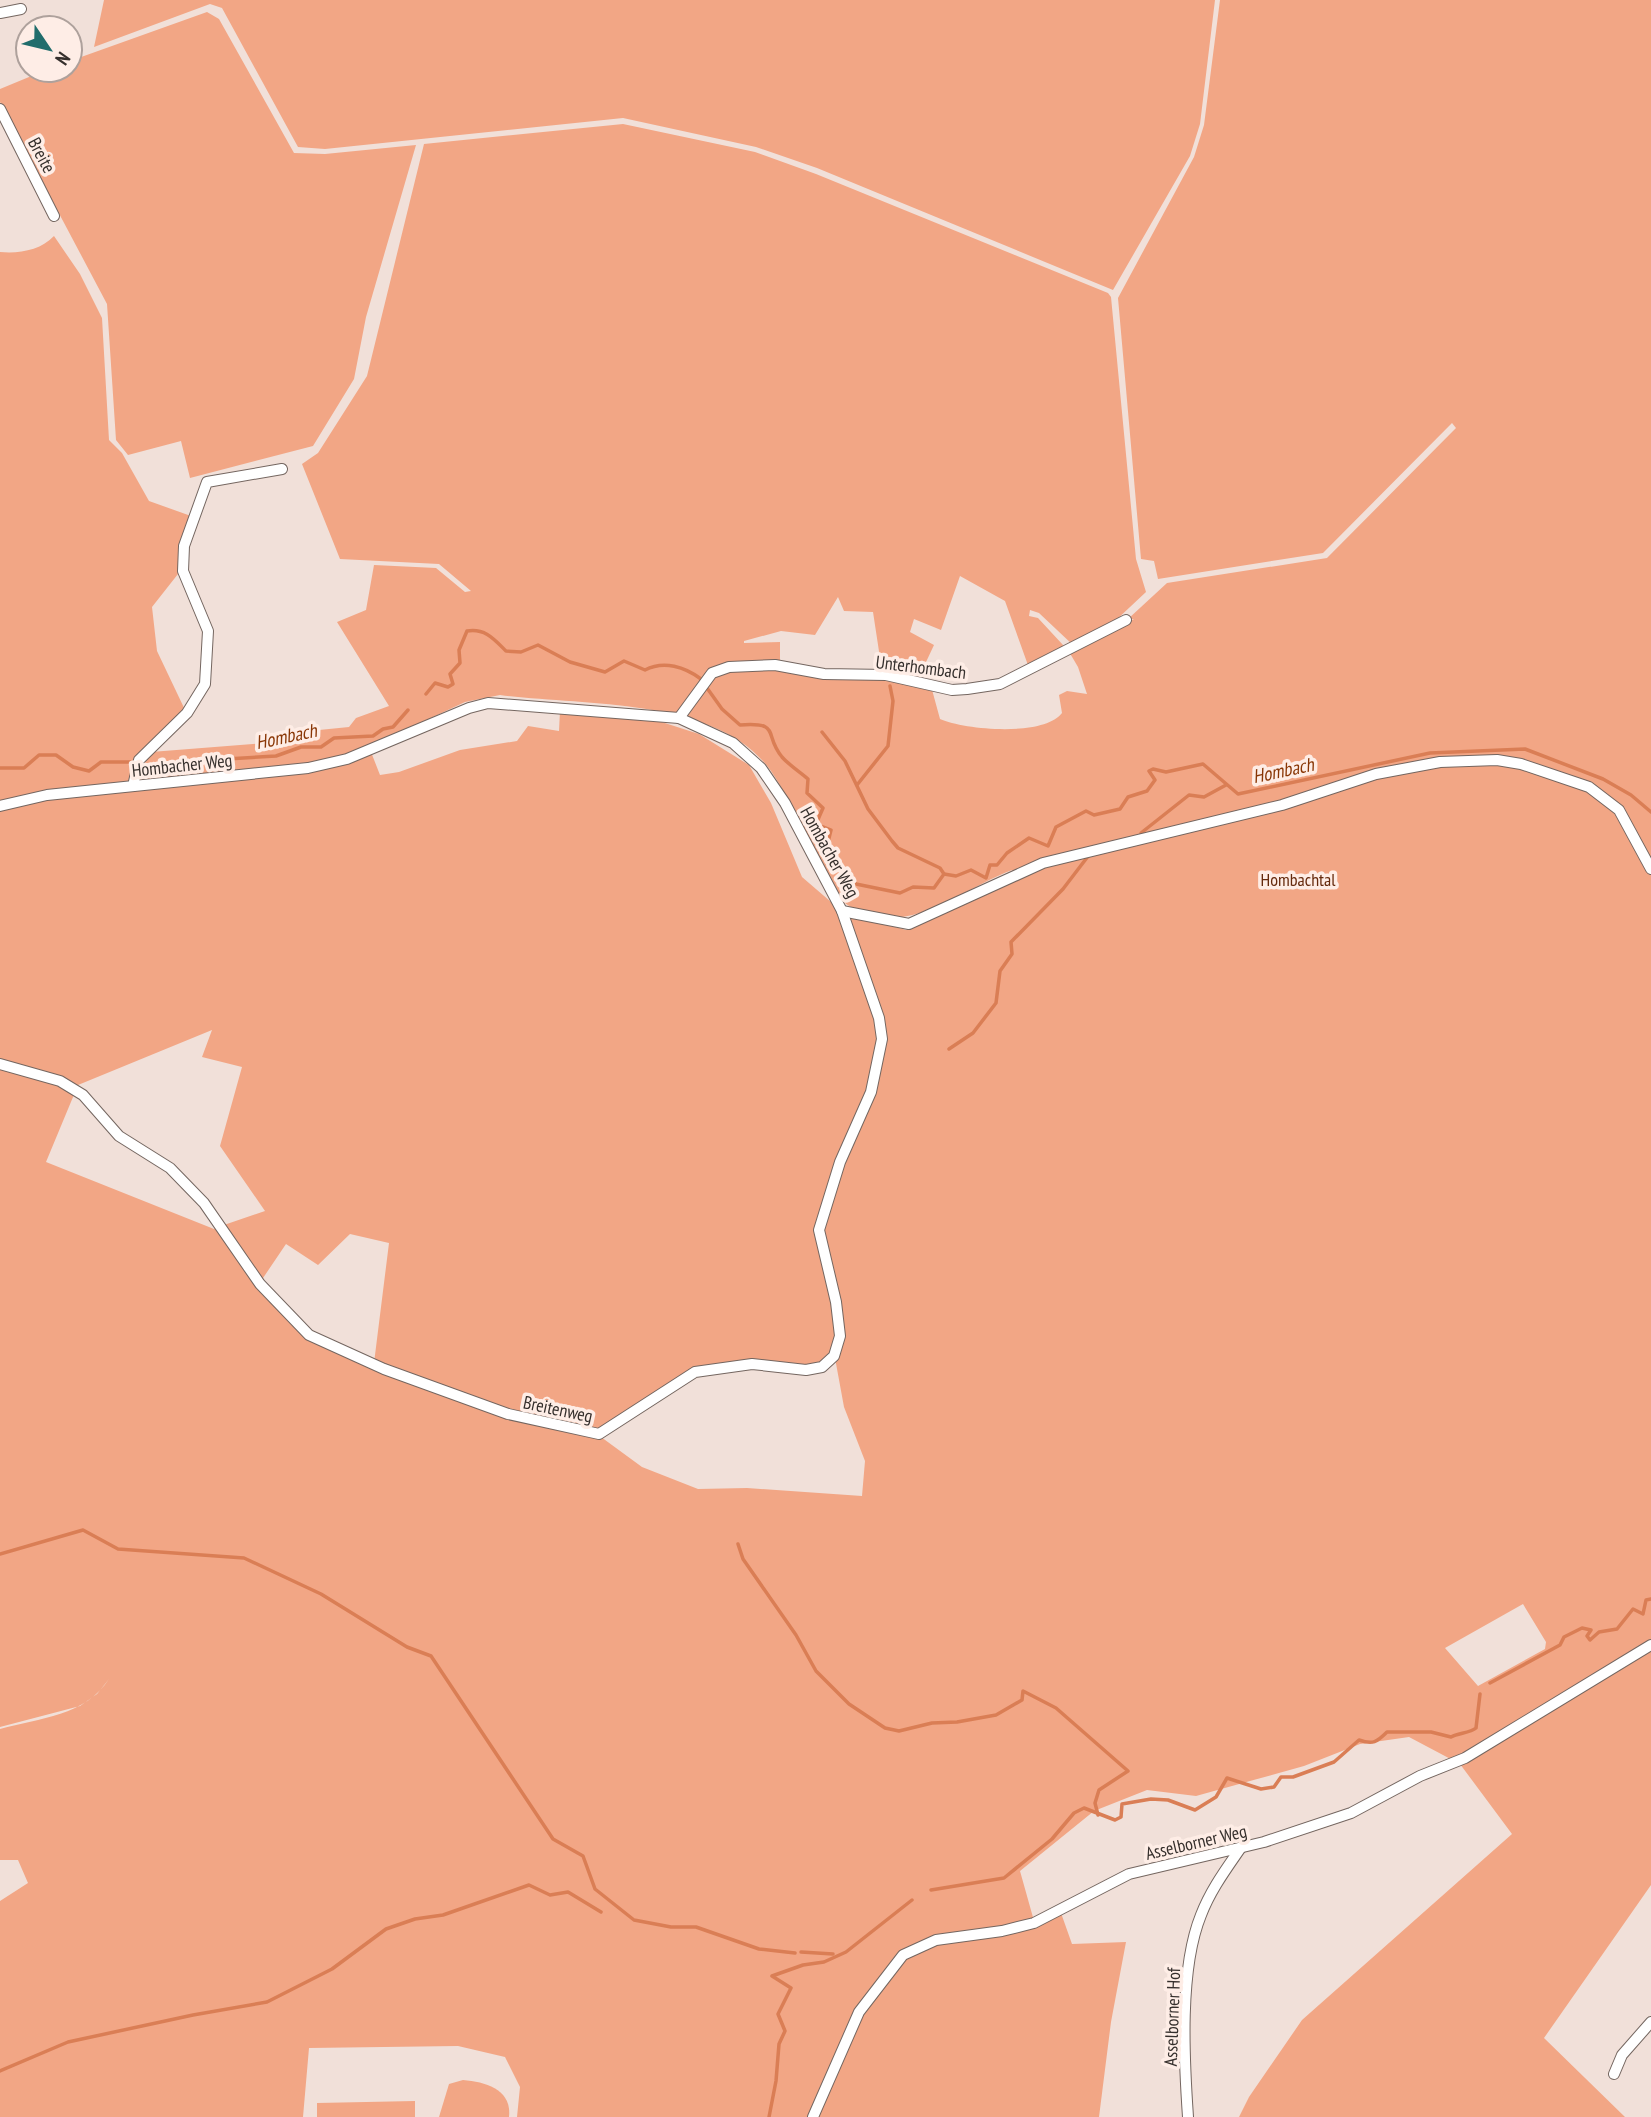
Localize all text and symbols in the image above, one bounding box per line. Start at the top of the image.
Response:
north arrow [14,14,84,84]
text: N [50,48,76,70]
street label: Breite [23,133,61,177]
street label: Unterhombach [874,650,968,684]
water label: Hombach [253,718,320,754]
street label: Hombacher Weg [131,748,233,782]
water label: Hombach [1250,752,1317,788]
street label: Hombacher Weg [795,802,865,902]
park label: Hombachtal [1261,868,1336,891]
street label: Breitenweg [521,1390,595,1428]
street label: Asselborner Weg [1143,1819,1249,1865]
street label: Asselborner Hof [1159,1966,1185,2067]

